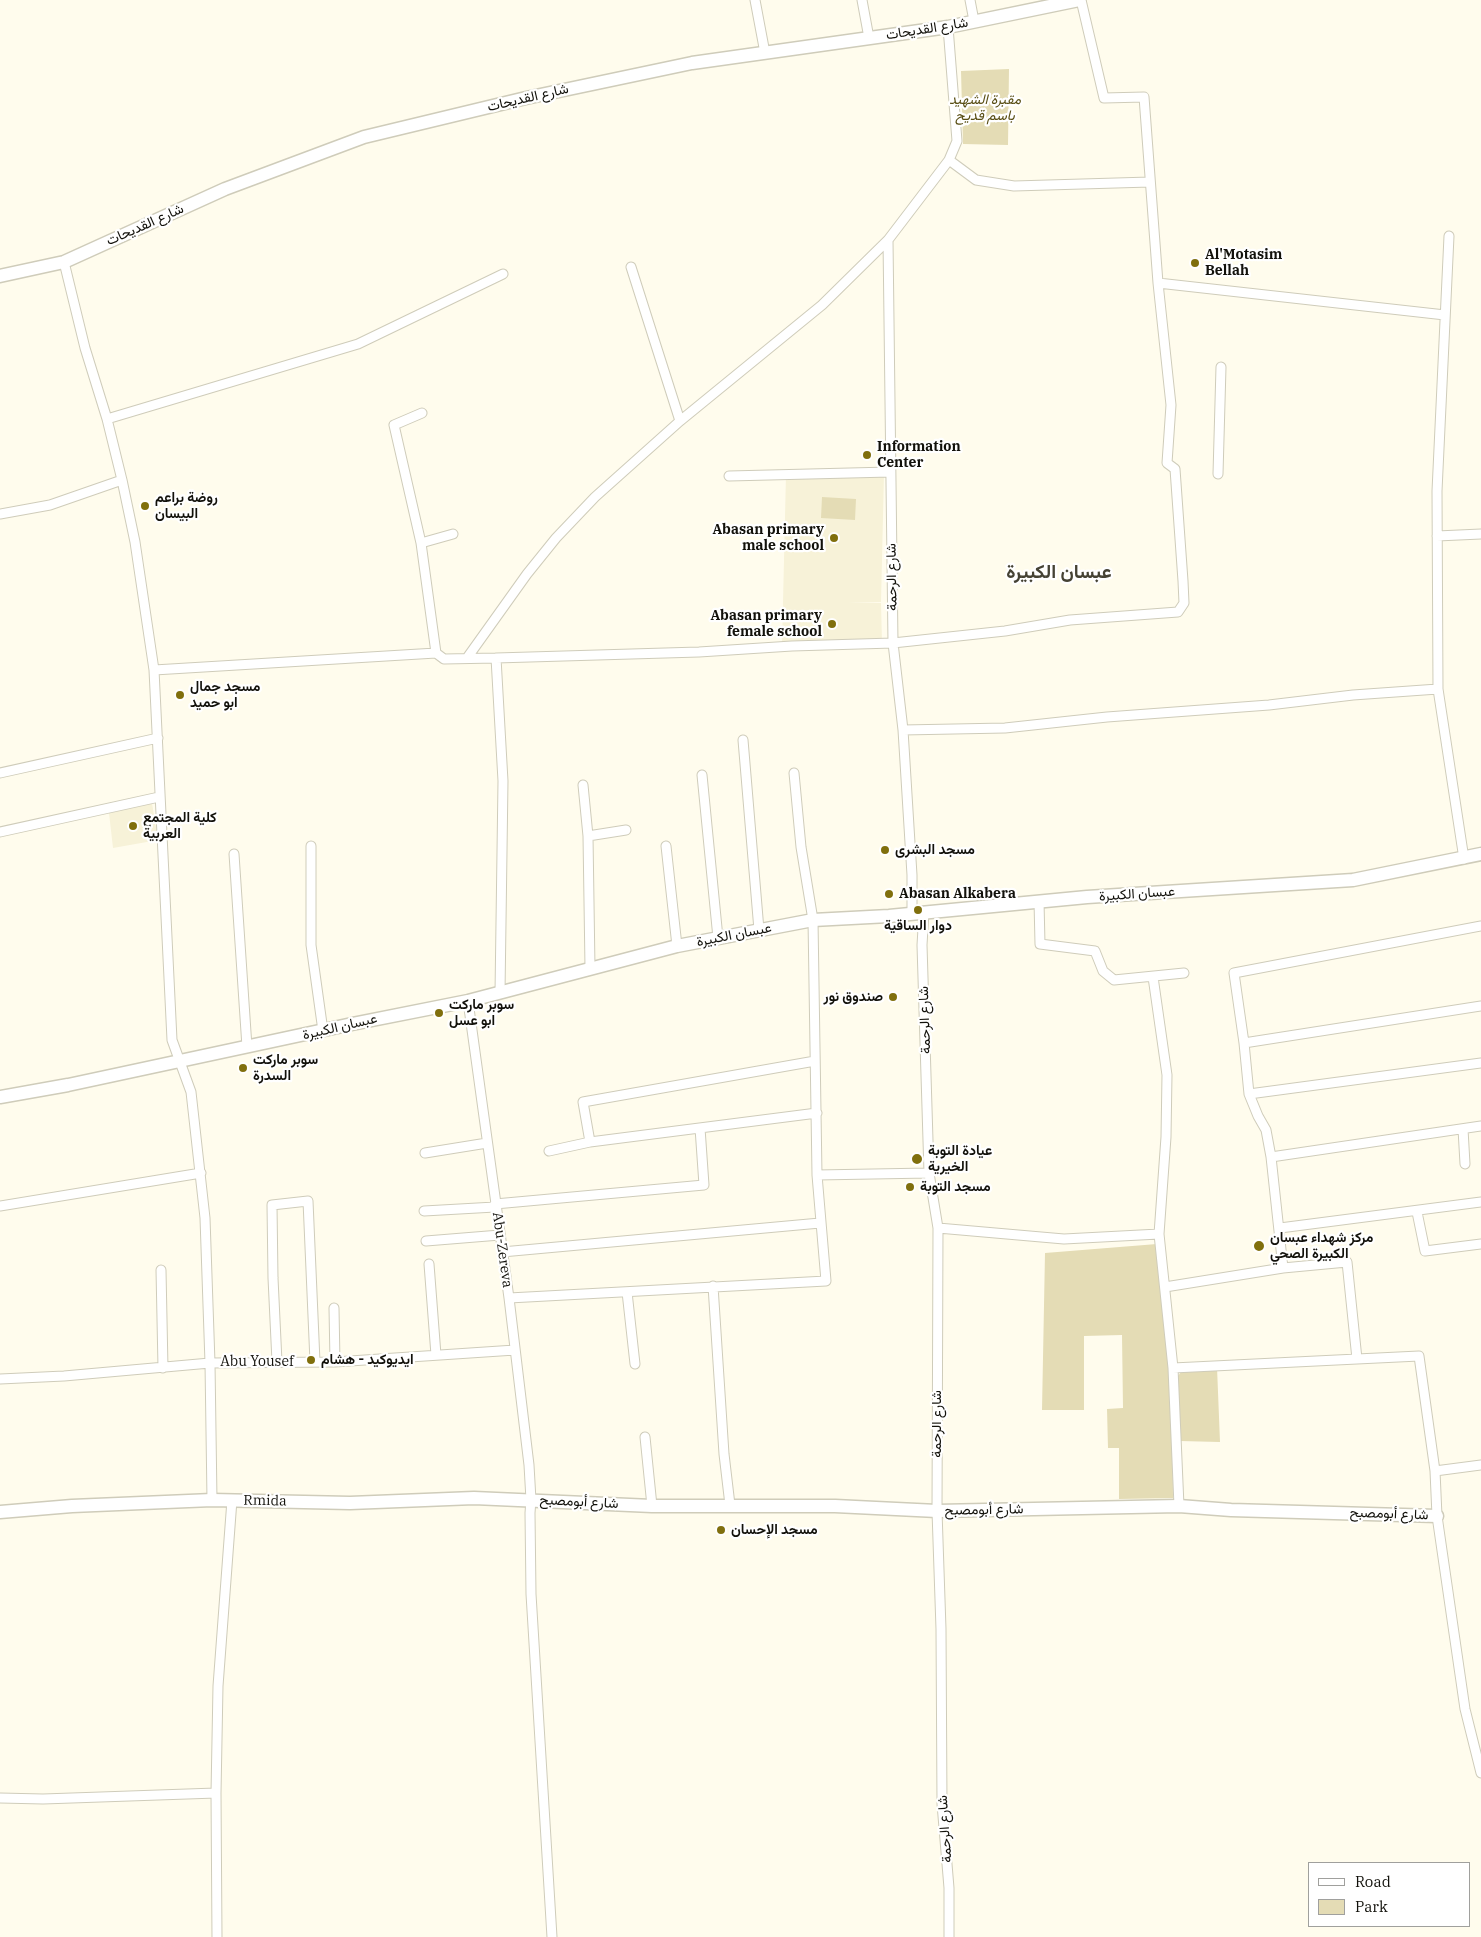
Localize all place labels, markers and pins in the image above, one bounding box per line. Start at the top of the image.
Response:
place label: Al'Motasim Bellah [1205,247,1282,280]
marker: Al'Motasim Bellah [1189,257,1201,269]
place label: Information Center [877,439,961,472]
marker: Information Center [861,449,873,461]
place label: روضة براعم البيسان [155,490,218,522]
marker: روضة براعم البيسان [139,500,151,512]
place label: Abasan primary male school [712,522,824,554]
marker: Abasan primary male school [828,532,840,544]
place label: Abasan primary female school [710,608,822,640]
marker: Abasan primary female school [826,618,838,630]
place label: مسجد جمال ابو حميد [190,679,260,712]
marker: مسجد جمال ابو حميد [174,689,186,701]
place label: كلية المجتمع العربية [143,810,217,842]
marker: كلية المجتمع العربية [127,820,139,832]
place label: مسجد البشرى [895,842,975,858]
marker: مسجد البشرى [879,844,891,856]
place label: Abasan Alkabera [899,886,1016,902]
marker: Abasan Alkabera [883,888,895,900]
marker: دوار الساقية [912,904,924,916]
place label: دوار الساقية [884,918,952,934]
place label: صندوق نور [824,989,883,1005]
marker: صندوق نور [887,991,899,1003]
place label: سوبر ماركت ابو عسل [449,997,514,1030]
marker: سوبر ماركت ابو عسل [433,1007,445,1019]
place label: سوبر ماركت السدرة [253,1052,318,1084]
marker: سوبر ماركت السدرة [237,1062,249,1074]
place label: عيادة التوبة الخيرية [928,1143,992,1176]
marker: عيادة التوبة الخيرية [910,1152,924,1166]
place label: مسجد التوبة [920,1179,991,1195]
marker: مسجد التوبة [904,1181,916,1193]
place label: مركز شهداء عبسان الكبيرة الصحي [1270,1230,1373,1262]
marker: مركز شهداء عبسان الكبيرة الصحي [1252,1239,1266,1253]
place label: ايديوكيد - هشام [321,1352,414,1368]
marker: ايديوكيد - هشام [305,1354,317,1366]
place label: مسجد الإحسان [731,1522,818,1538]
marker: مسجد الإحسان [715,1524,727,1536]

